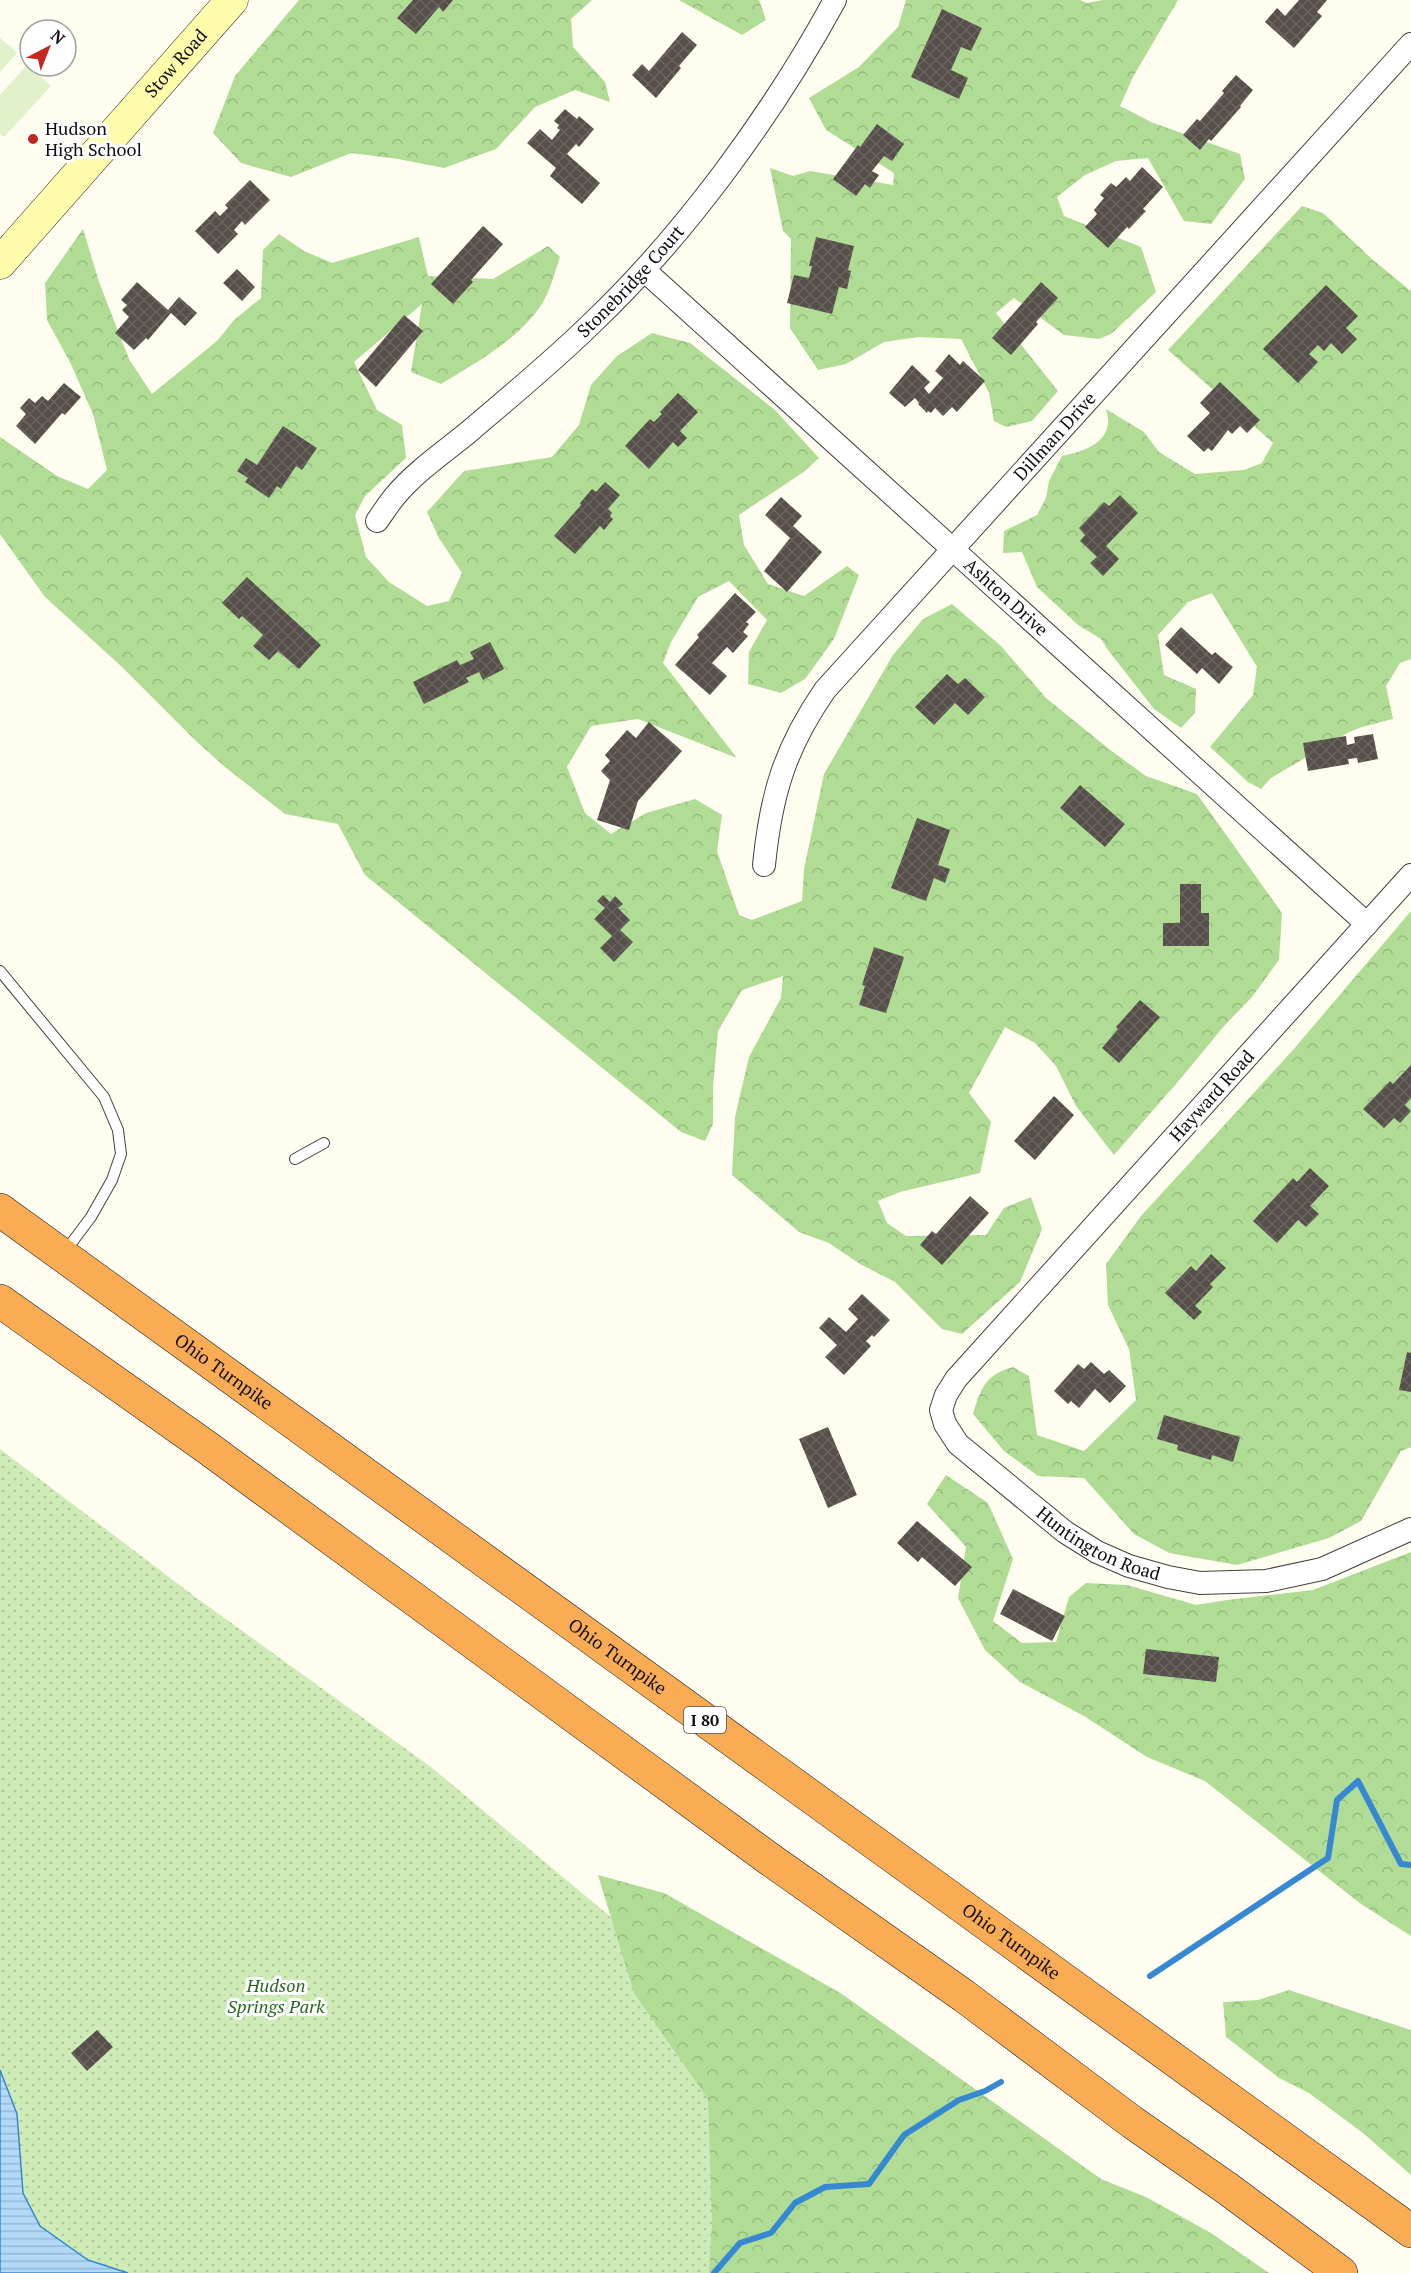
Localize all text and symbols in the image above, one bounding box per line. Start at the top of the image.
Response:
north arrow [18,18,78,78]
street label: Stow Road [139,24,212,102]
text: N [46,25,70,49]
place label: Hudson High School [45,116,142,161]
marker: Hudson High School [26,132,40,146]
street label: Stonebridge Court [571,219,689,342]
street label: Dillman Drive [1008,386,1101,485]
street label: Ashton Drive [959,552,1054,641]
street label: Hayward Road [1164,1044,1259,1146]
street label: Ohio Turnpike [170,1327,278,1415]
street label: Huntington Road [1032,1500,1163,1585]
street label: Ohio Turnpike [564,1612,672,1700]
road number: I 80 [684,1707,726,1733]
street label: Ohio Turnpike [958,1897,1066,1985]
park label: Hudson Springs Park [227,1973,325,2018]

